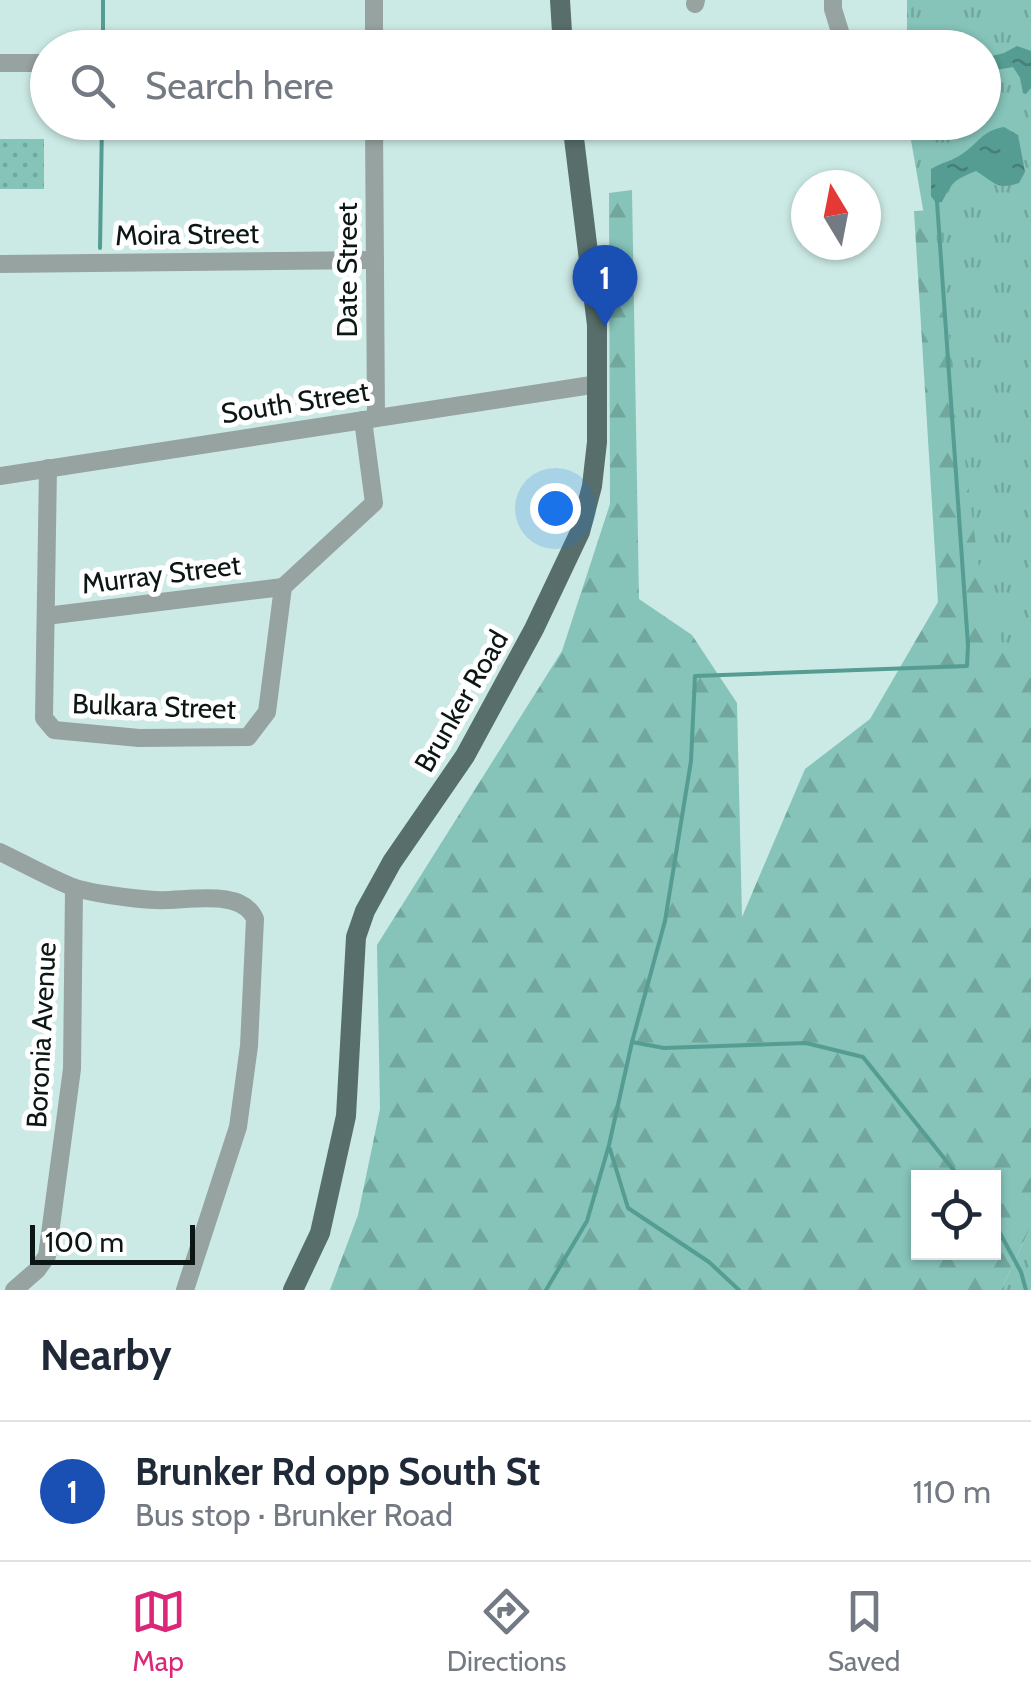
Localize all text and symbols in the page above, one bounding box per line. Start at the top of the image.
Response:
search box [30,30,1001,140]
icon: search [65,58,120,113]
text: Search here [145,62,334,109]
north arrow [791,170,881,260]
street label: Date Street [330,202,364,338]
street label: Moira Street [115,216,259,252]
pin: 1 [572,245,638,327]
street label: South Street [219,374,371,430]
your location [530,483,581,534]
street label: Murray Street [80,547,242,601]
street label: Brunker Road [407,624,515,778]
street label: Bulkara Street [71,686,237,726]
street label: Boronia Avenue [19,941,63,1129]
map controls [911,1170,1001,1260]
button: locate [911,1170,1001,1260]
scale bar [30,1220,195,1264]
text: 100 m [45,1225,124,1259]
text: Nearby [40,1329,172,1381]
text: Brunker Rd opp South St [135,1448,540,1495]
text: 1 [67,1472,78,1511]
text: 110 m [913,1472,991,1511]
text: Bus stop · Brunker Road [135,1495,453,1534]
tab: Map [131,1584,186,1678]
tab: Directions [447,1584,566,1678]
tab: Saved [828,1584,900,1678]

